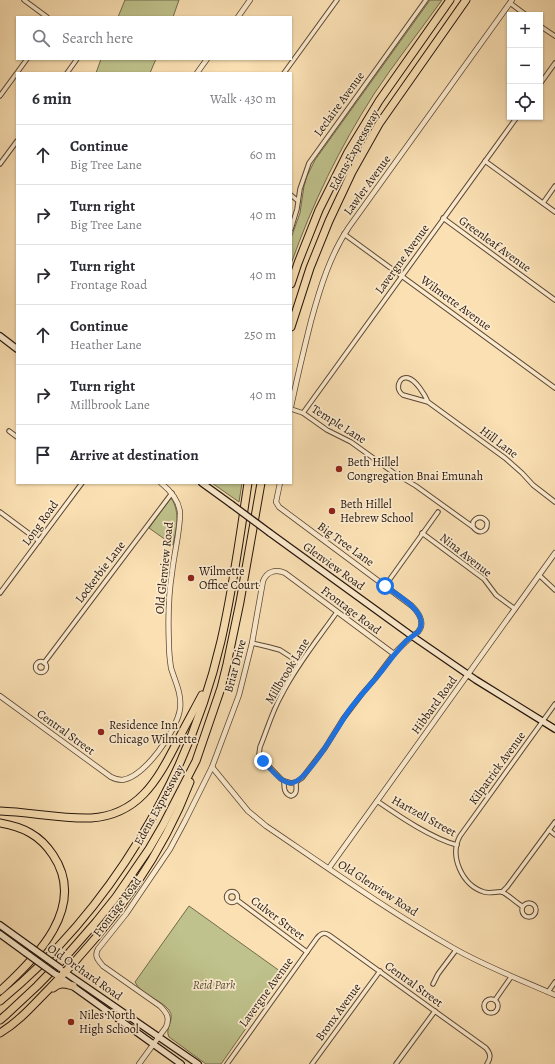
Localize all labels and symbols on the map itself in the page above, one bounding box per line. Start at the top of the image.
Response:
street label: Leclaire Avenue [310,68,368,140]
street label: Edens Expressway [325,106,383,193]
street label: Lawler Avenue [340,152,394,218]
street label: Greenleaf Avenue [456,212,534,276]
street label: Lavergne Avenue [371,221,433,297]
street label: Wilmette Avenue [417,271,495,334]
street label: Temple Lane [309,401,369,447]
street label: Hill Lane [477,422,521,462]
place label: Beth Hillel Congregation Bnai Emunah [347,454,484,484]
marker: Beth Hillel Congregation Bnai Emunah [334,464,344,474]
place label: Beth Hillel Hebrew School [340,496,414,526]
street label: Long Road [18,497,62,549]
marker: Beth Hillel Hebrew School [327,506,337,516]
street label: Big Tree Lane [314,518,378,570]
street label: Old Glenview Road [151,521,177,615]
street label: Nina Avenue [437,530,495,580]
street label: Lockerbie Lane [71,538,129,606]
street label: Glenview Road [300,538,368,594]
place label: Wilmette Office Court [198,563,259,593]
marker: Wilmette Office Court [186,573,196,583]
route start [376,577,394,595]
street label: Frontage Road [318,582,385,638]
street label: Millbrook Lane [261,635,313,707]
street label: Briar Drive [220,638,250,694]
street label: Hibbard Road [407,672,461,737]
street label: Central Street [34,706,98,758]
place label: Residence Inn Chicago Wilmette [109,717,197,747]
marker: Residence Inn Chicago Wilmette [96,727,106,737]
street label: Kilpatrick Avenue [465,728,529,808]
route end [254,752,272,770]
street label: Edens Expressway [130,761,188,848]
street label: Hartzell Street [389,792,459,840]
street label: Old Glenview Road [335,856,422,920]
street label: Frontage Road [89,873,145,940]
street label: Culver Street [248,892,308,944]
street label: Old Orchard Road [44,940,126,1004]
street label: Lavergne Avenue [235,954,297,1030]
street label: Central Street [382,958,446,1010]
park label: Reid Park [193,977,236,993]
street label: Bronx Avenue [312,980,364,1044]
place label: Niles North High School [79,1007,139,1037]
marker: Niles North High School [66,1017,76,1027]

